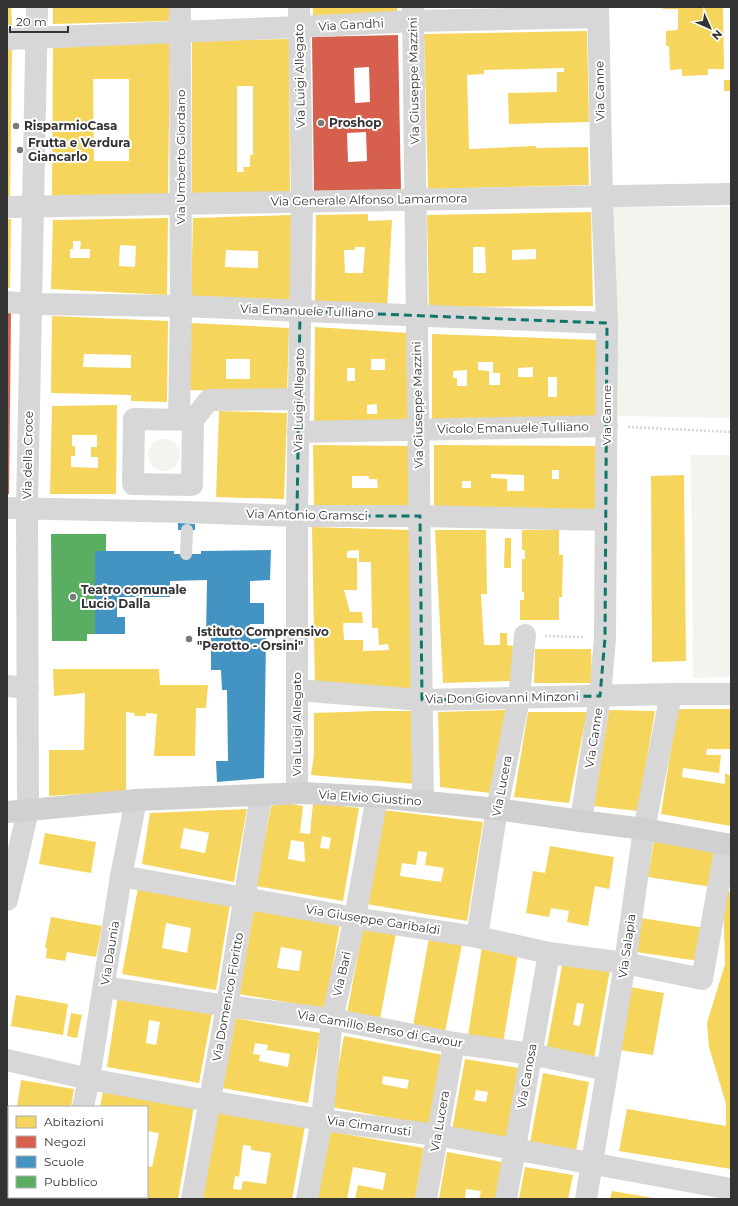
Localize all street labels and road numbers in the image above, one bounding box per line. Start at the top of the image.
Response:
street label: Via Gandhi [318,15,384,34]
street label: Via Giuseppe Mazzini [405,17,422,145]
street label: Via Luigi Allegato [291,24,308,128]
street label: Via Canne [591,61,608,121]
street label: Via Umberto Giordano [173,89,188,225]
street label: Via Generale Alfonso Lamarmora [270,190,468,209]
street label: Via Emanuele Tulliano [240,301,374,320]
street label: Via Giuseppe Mazzini [409,341,426,469]
street label: Via Luigi Allegato [290,348,307,452]
street label: Via Canne [599,385,614,445]
street label: Via della Croce [19,411,36,499]
street label: Vicolo Emanuele Tulliano [437,419,589,436]
street label: Via Antonio Gramsci [246,506,368,523]
street label: Via Luigi Allegato [289,672,304,776]
street label: Via Don Giovanni Minzoni [425,689,579,706]
street label: Via Canne [581,707,606,769]
street label: Via Lucera [488,754,515,818]
street label: Via Elvio Giustino [318,786,422,809]
street label: Via Giuseppe Garibaldi [305,901,441,938]
street label: Via Salapia [615,913,638,979]
street label: Via Daunia [97,920,122,986]
street label: Via Domenico Fioritto [209,931,246,1063]
street label: Via Bari [329,950,354,998]
street label: Via Camillo Benso di Cavour [296,1007,464,1050]
street label: Via Canosa [513,1042,540,1110]
street label: Via Lucera [427,1089,452,1153]
street label: Via Cimarrusti [326,1112,412,1139]

